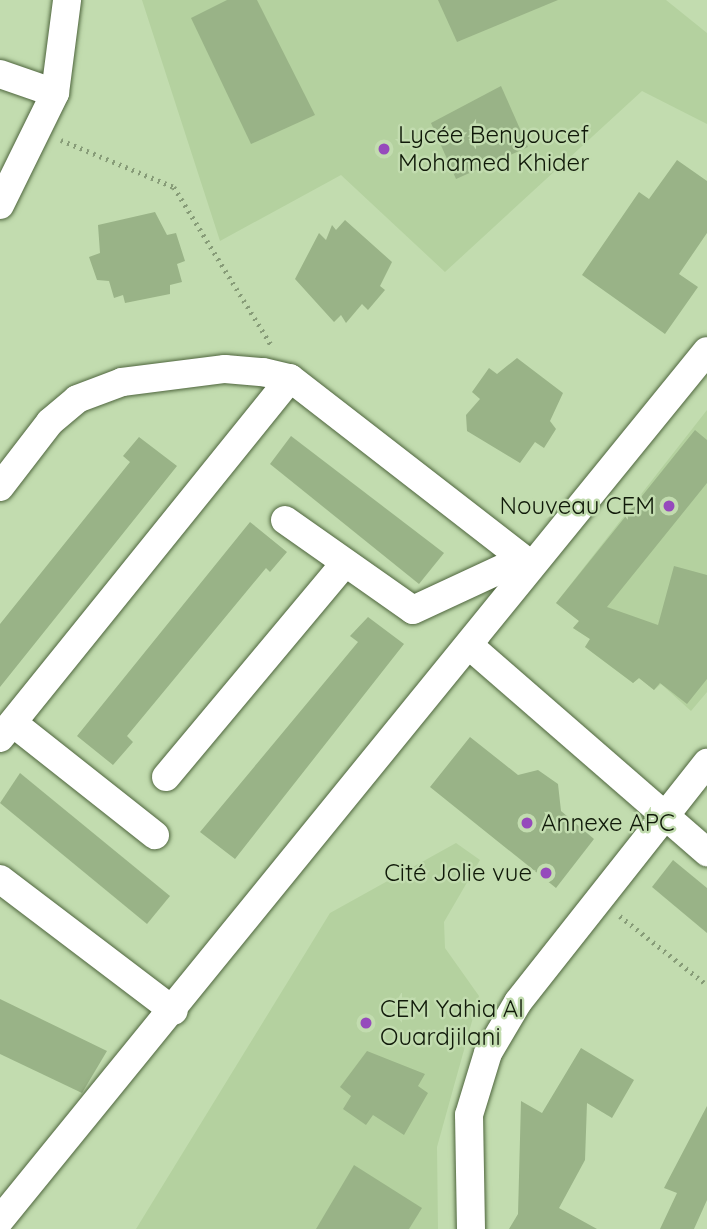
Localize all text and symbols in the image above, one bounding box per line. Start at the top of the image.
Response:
place label: Lycée Benyoucef Mohamed Khider [398,121,589,177]
marker: Lycée Benyoucef Mohamed Khider [376,141,392,157]
place label: Nouveau CEM [499,492,655,520]
marker: Nouveau CEM [661,498,677,514]
place label: Annexe APC [541,809,675,837]
marker: Annexe APC [519,815,535,831]
place label: Cité Jolie vue [384,859,532,887]
marker: Cité Jolie vue [538,865,554,881]
place label: CEM Yahia Al Ouardjilani [380,995,524,1051]
marker: CEM Yahia Al Ouardjilani [358,1015,374,1031]

